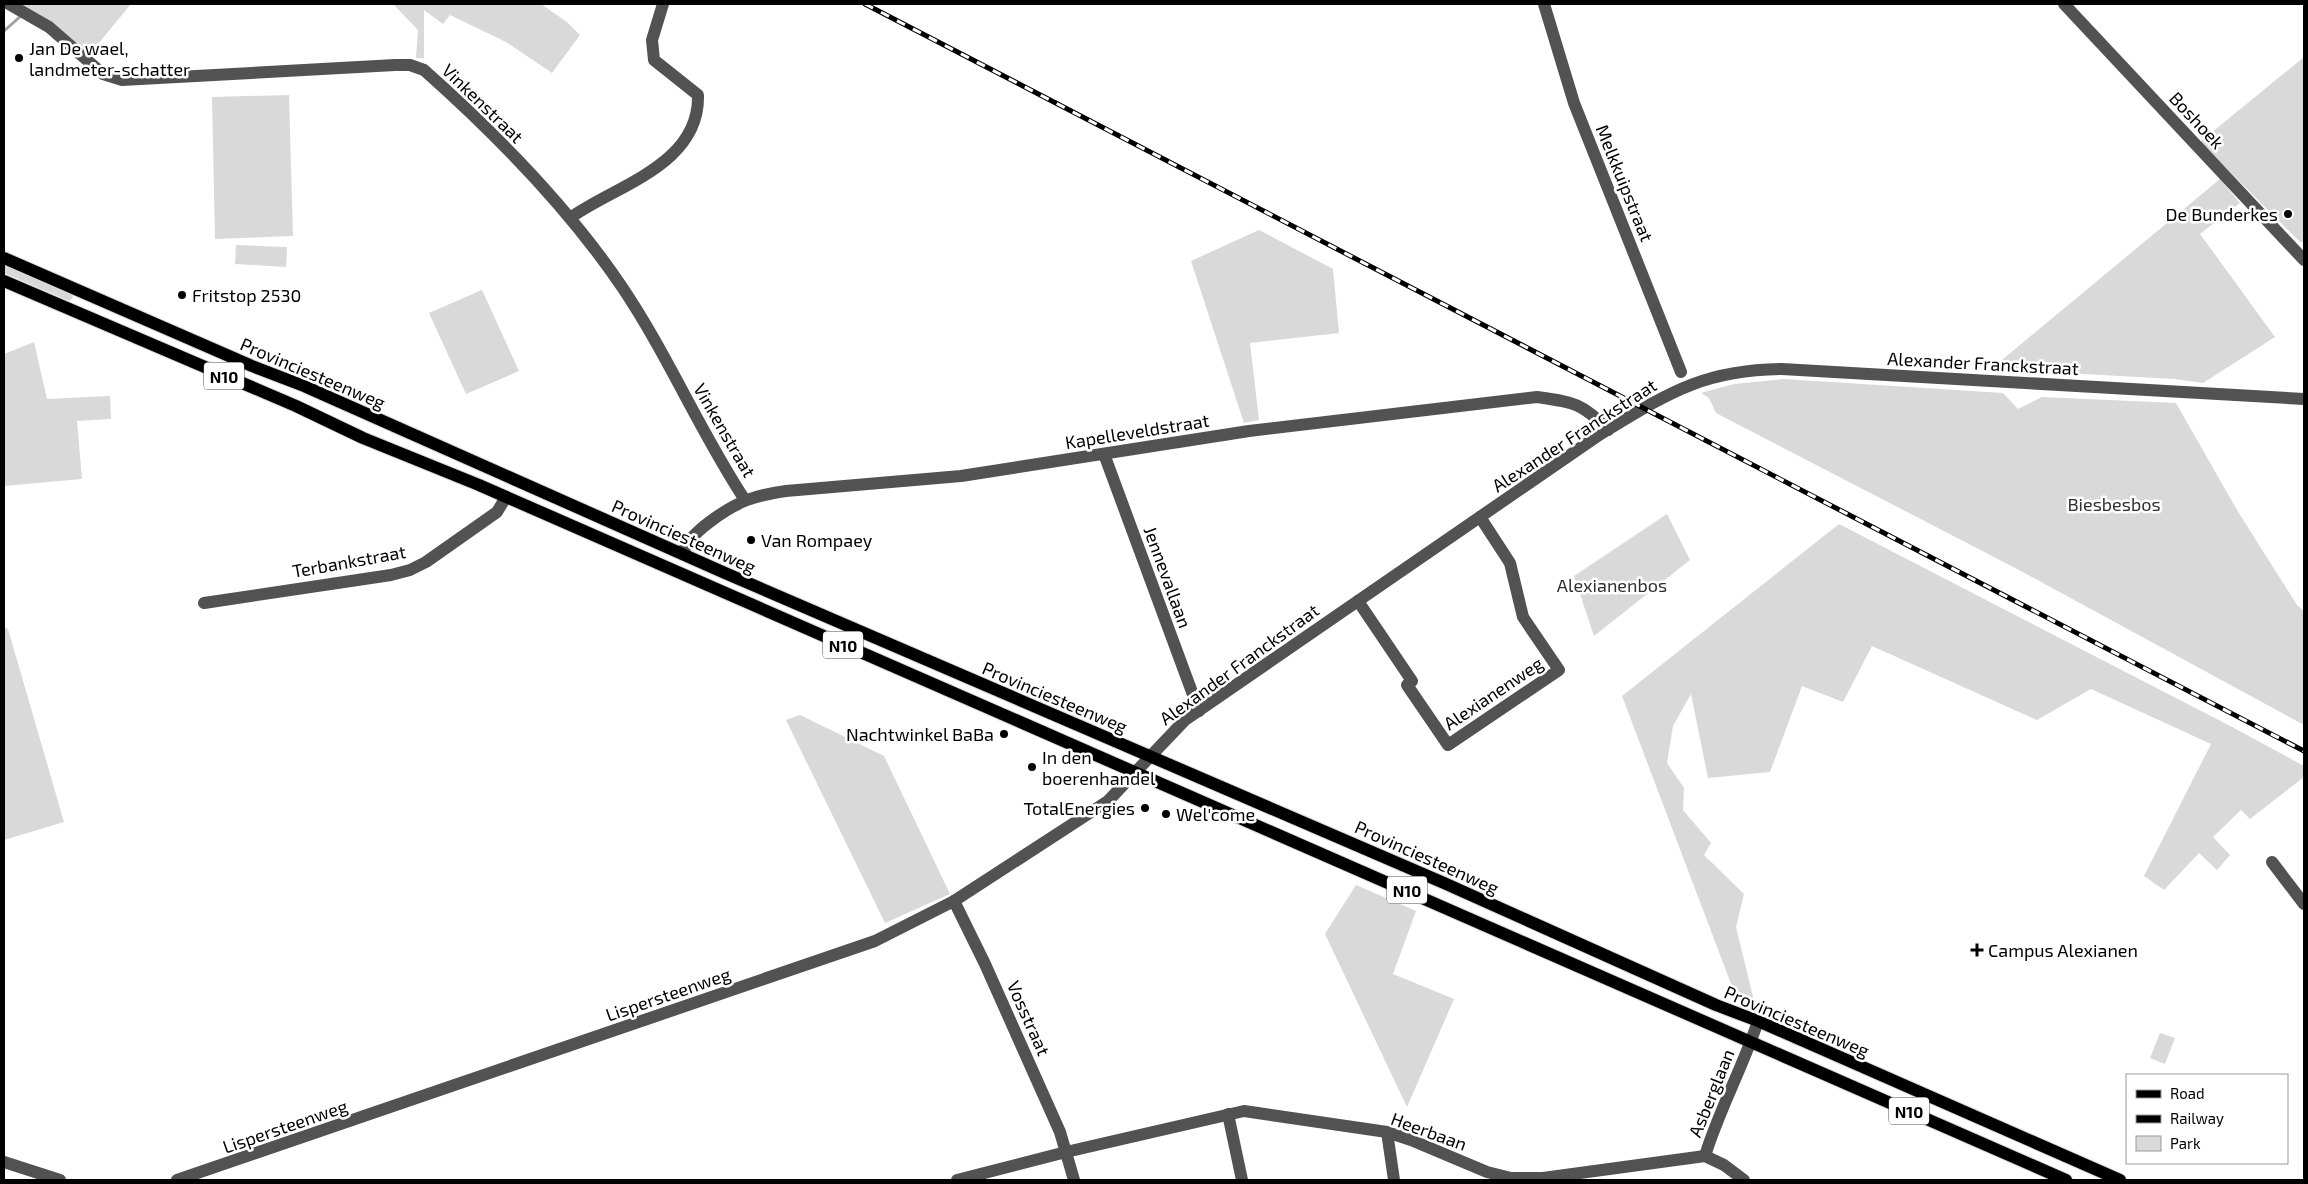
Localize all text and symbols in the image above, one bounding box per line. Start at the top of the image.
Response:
place label: Jan De wael, landmeter-schatter [29,37,190,80]
marker: Jan De wael, landmeter-schatter [13,52,25,64]
street label: Vinkenstraat [438,59,528,147]
street label: Boshoek [2165,87,2229,153]
street label: Melkkuipstraat [1592,121,1658,245]
place label: De Bunderkes [2166,203,2278,225]
marker: De Bunderkes [2282,208,2294,220]
place label: Fritstop 2530 [192,284,301,306]
marker: Fritstop 2530 [176,289,188,301]
street label: Provinciesteenweg [237,333,389,413]
street label: Alexander Franckstraat [1887,347,2079,379]
road number: N10 [204,362,244,390]
street label: Alexander Franckstraat [1488,374,1660,496]
street label: Vinkenstraat [689,379,761,481]
street label: Kapelleveldstraat [1063,409,1211,453]
park label: Biesbesbos [2067,493,2161,515]
street label: Provinciesteenweg [609,494,759,578]
street label: Jennevallaan [1139,523,1197,631]
place label: Van Rompaey [761,529,873,551]
marker: Van Rompaey [745,534,757,546]
street label: Terbankstraat [290,540,408,582]
park label: Alexianenbos [1557,574,1667,596]
street label: Alexander Franckstraat [1155,599,1323,729]
road number: N10 [823,632,863,658]
street label: Alexianenweg [1439,652,1547,734]
street label: Provinciesteenweg [979,657,1131,737]
place label: Nachtwinkel BaBa [846,723,994,745]
marker: Nachtwinkel BaBa [998,728,1010,740]
place label: In den boerenhandel [1042,746,1156,789]
marker: In den boerenhandel [1026,761,1038,773]
place label: TotalEnergies [1024,797,1135,819]
marker: TotalEnergies [1139,802,1151,814]
place label: Wel'come [1176,803,1255,825]
marker: Wel'come [1160,808,1172,820]
street label: Provinciesteenweg [1352,815,1502,899]
road number: N10 [1387,876,1427,904]
place label: Campus Alexianen [1988,939,2138,961]
marker: Campus Alexianen [1970,943,1984,957]
street label: Lispersteenweg [603,962,733,1026]
street label: Vosstraat [1003,977,1055,1059]
street label: Provinciesteenweg [1721,981,1873,1061]
street label: Asberglaan [1683,1046,1739,1140]
legend [2126,1074,2288,1164]
text: Road [2170,1084,2205,1102]
street label: Lispersteenweg [220,1094,350,1158]
road number: N10 [1889,1098,1929,1124]
street label: Heerbaan [1388,1107,1470,1155]
text: Railway [2170,1109,2224,1127]
text: Park [2170,1134,2201,1152]

